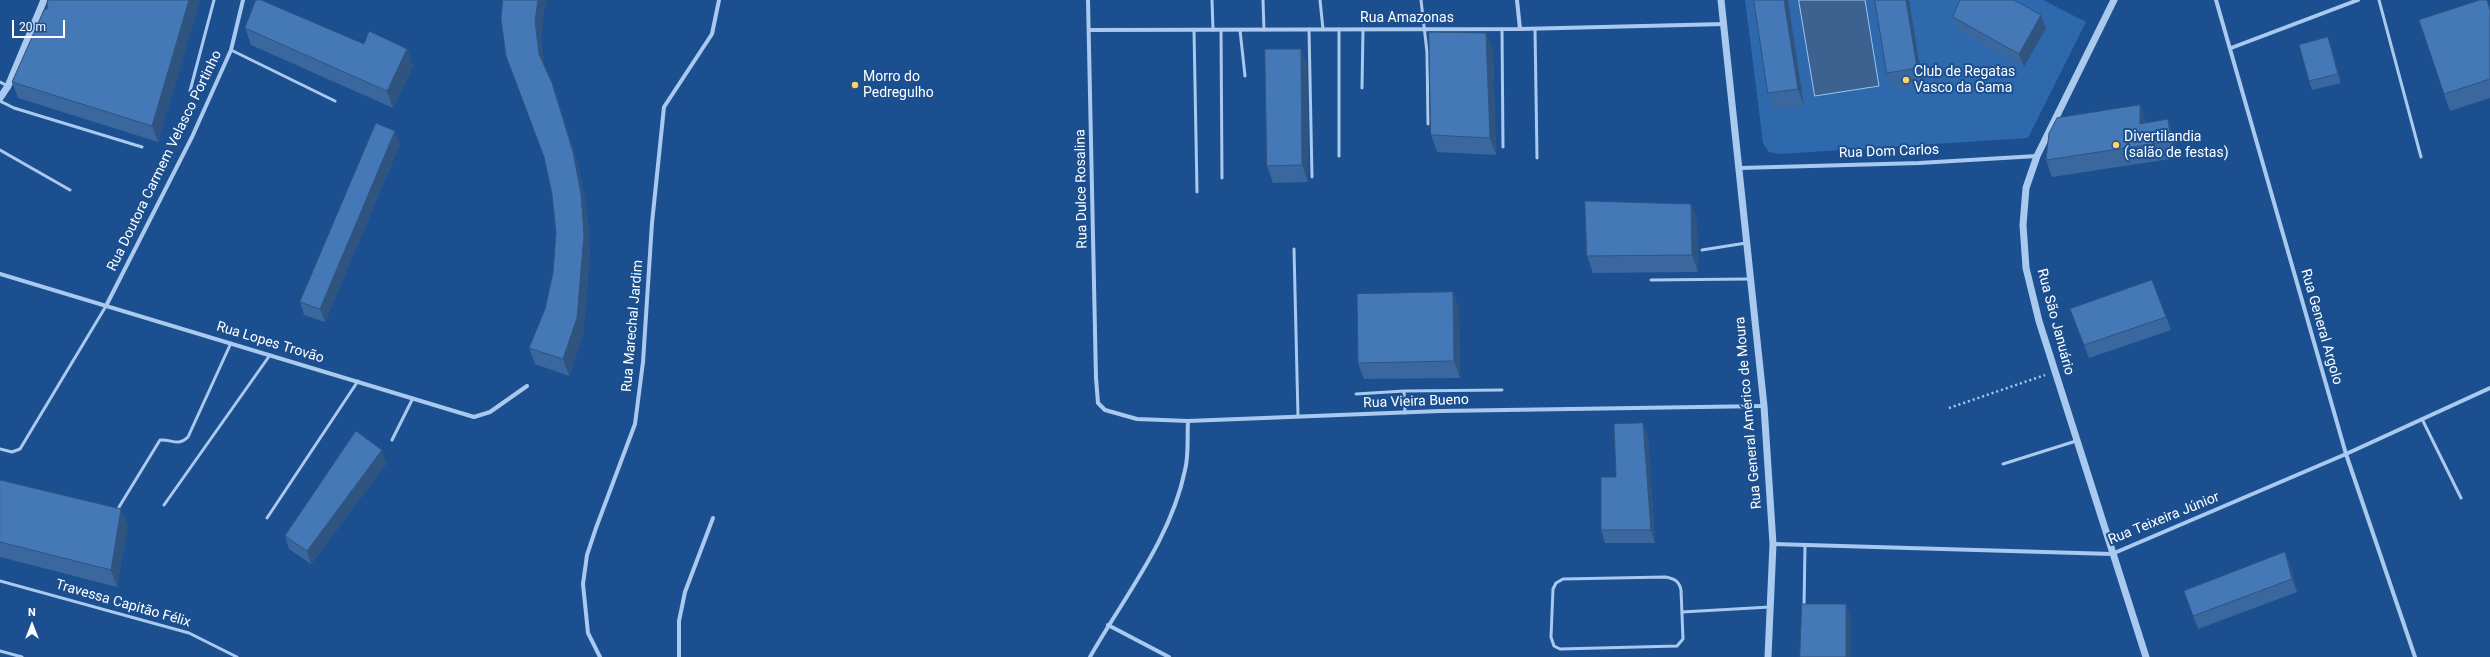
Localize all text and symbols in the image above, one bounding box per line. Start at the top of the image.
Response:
street label: Rua Amazonas [1360,10,1454,26]
scale bar [14,12,67,38]
text: 20 m [19,20,46,34]
street label: Rua Doutora Carmem Velasco Portinho [104,48,226,274]
place label: Club de Regatas Vasco da Gama [1914,64,2015,96]
place label: Morro do Pedregulho [863,69,934,102]
marker: Club de Regatas Vasco da Gama [1901,75,1911,85]
marker: Morro do Pedregulho [850,80,860,90]
street label: Rua Dulce Rosalina [1073,129,1091,249]
place label: Divertilandia (salão de festas) [2124,129,2229,162]
marker: Divertilandia (salão de festas) [2111,140,2121,150]
street label: Rua Dom Carlos [1839,142,1939,162]
street label: Rua Marechal Jardim [619,259,647,393]
street label: Rua São Januário [2033,267,2077,377]
street label: Rua General Argolo [2296,267,2346,387]
street label: Rua General Américo de Moura [1732,316,1766,510]
street label: Rua Lopes Trovão [214,319,326,367]
street label: Rua Vieira Bueno [1363,392,1469,412]
street label: Rua Teixeira Júnior [2106,489,2222,549]
street label: Travessa Capitão Félix [53,577,193,631]
north arrow [12,605,52,645]
text: N [28,606,36,619]

